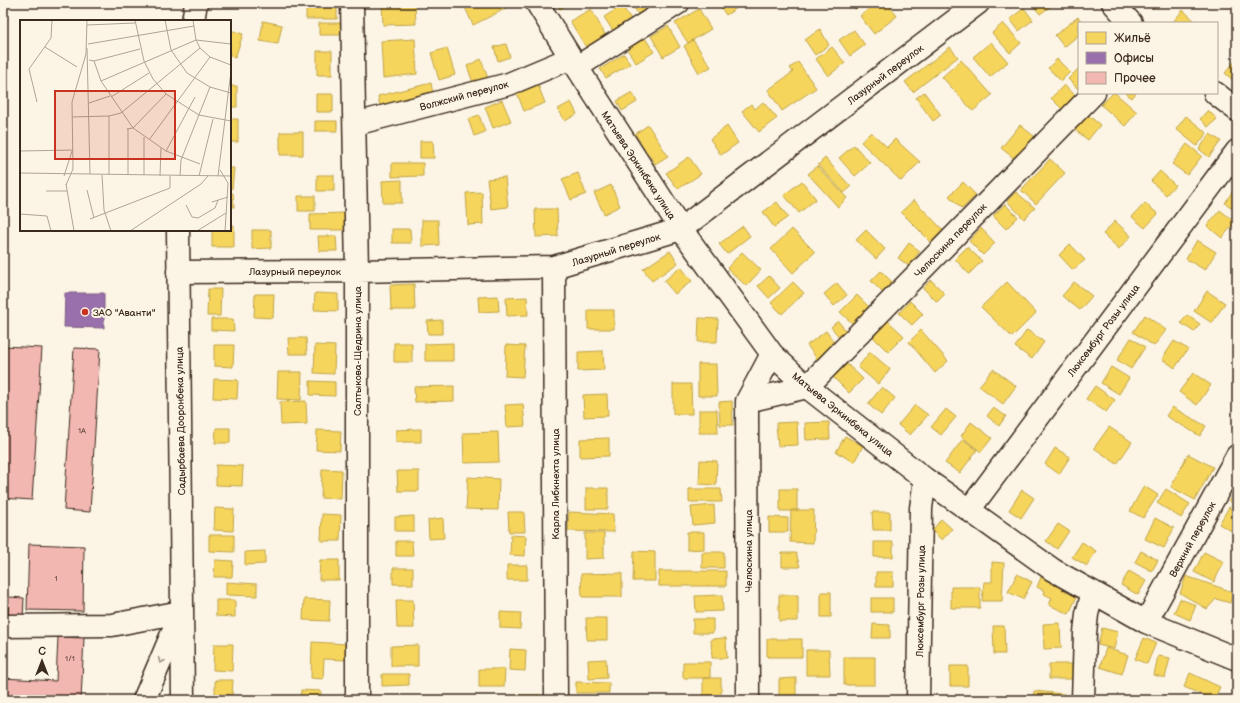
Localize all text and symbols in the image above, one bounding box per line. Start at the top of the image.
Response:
inset map [20,20,231,231]
legend [1078,22,1218,94]
text: Жильё [1114,31,1151,46]
street label: Лазурный переулок [844,42,926,108]
text: Офисы [1114,51,1154,66]
text: Прочее [1114,71,1156,86]
street label: Волжский переулок [418,78,511,114]
street label: Матыева Эркинбека улица [599,109,678,222]
street label: Челюскина переулок [912,200,990,280]
street label: Лазурный переулок [570,231,663,269]
street label: Лазурный переулок [248,266,342,278]
street label: Люксембург Розы улица [1065,282,1142,380]
street label: Салтыкова-Щедрина улица [352,286,364,416]
marker: ЗАО "Аванти" [80,307,90,317]
place label: ЗАО "Аванти" [93,307,156,319]
street label: Садырбаева Дооронбека улица [174,346,188,496]
street label: Матыева Эркинбека улица [789,370,896,459]
house number: 1А [78,426,86,435]
street label: Карла Либкнехта улица [550,428,562,540]
street label: Верхний переулок [1167,499,1219,580]
street label: Челюскина улица [743,509,755,593]
street label: Люксембург Розы улица [914,545,928,658]
house number: 1 [54,574,58,583]
north arrow [22,641,62,681]
text: С [38,645,46,658]
house number: 1/1 [65,654,75,663]
one-way arrow [158,656,166,664]

